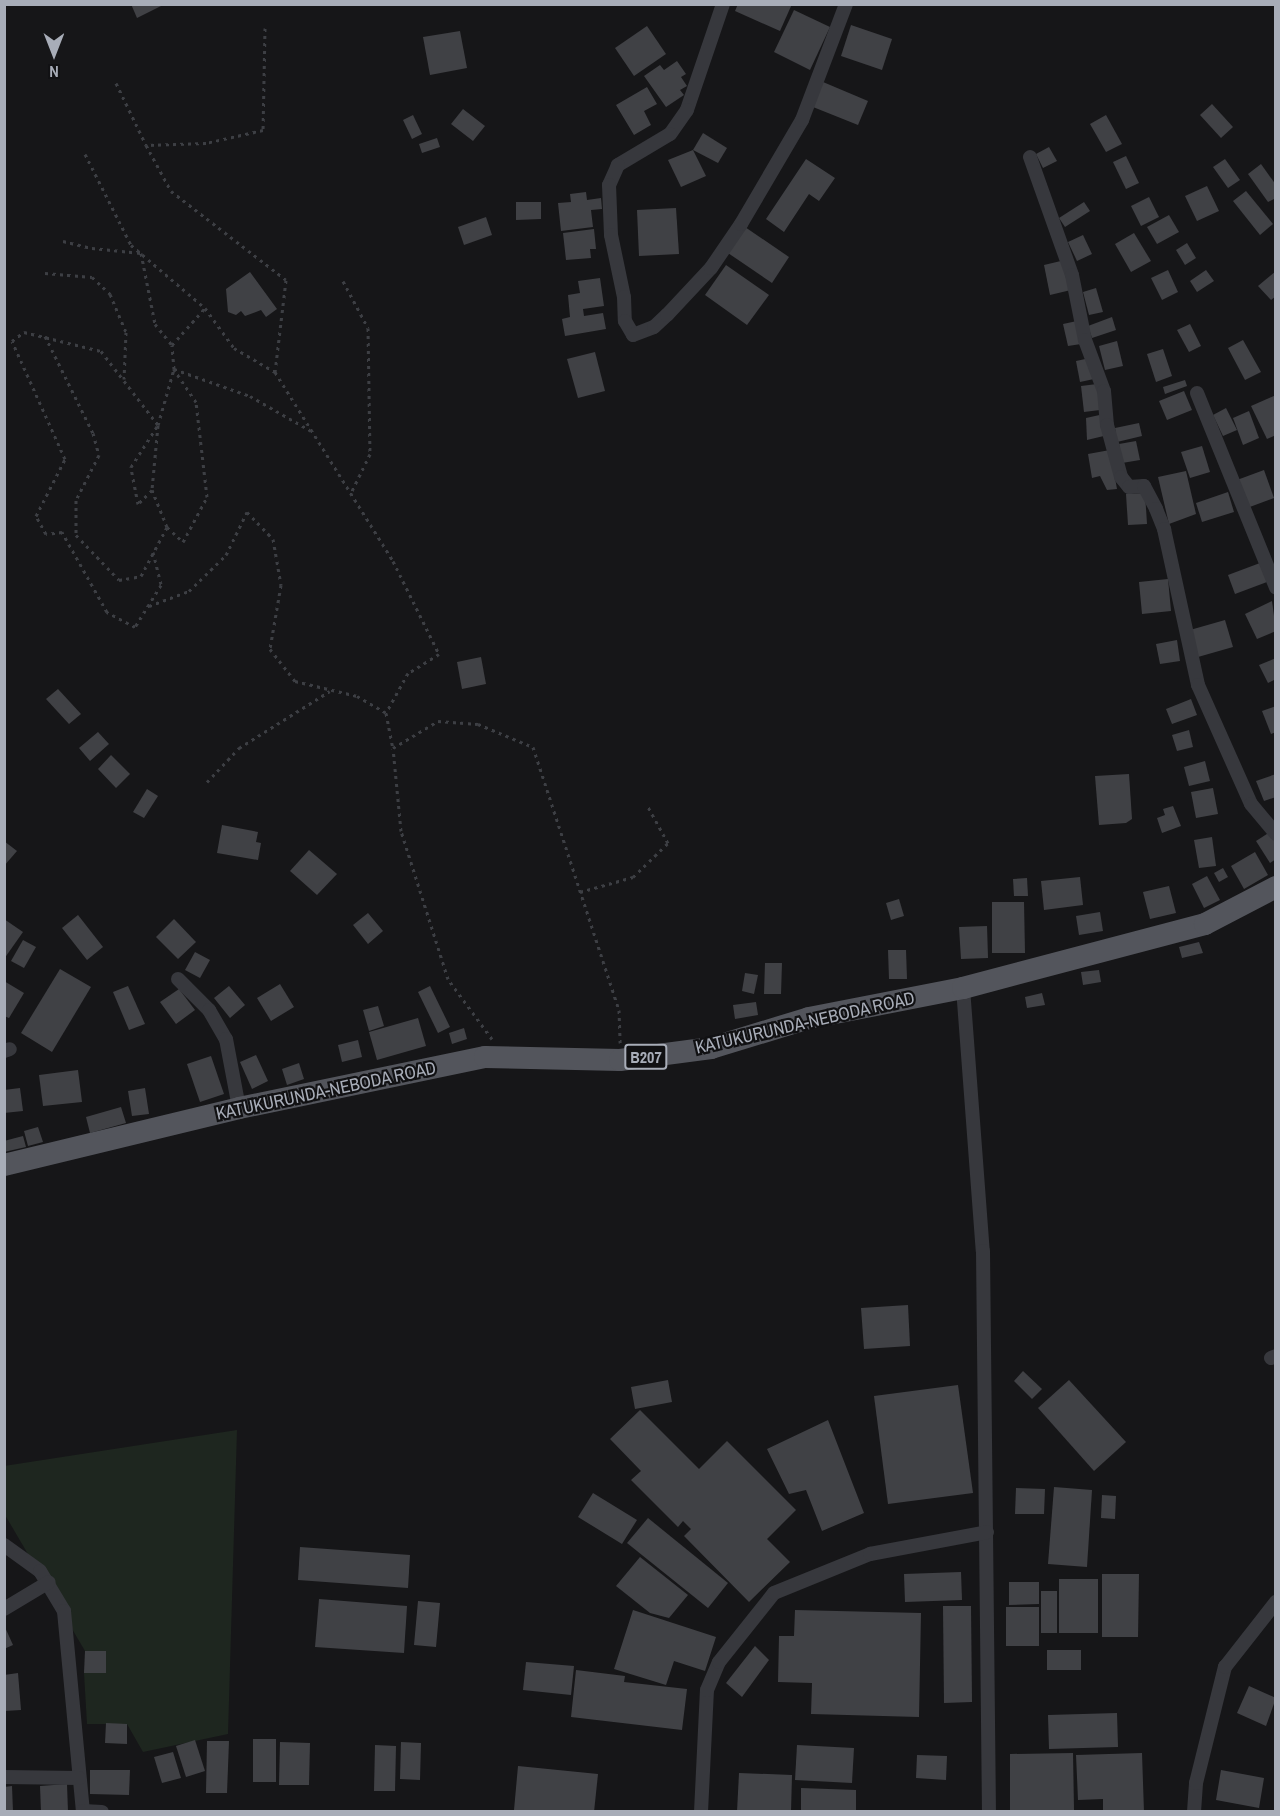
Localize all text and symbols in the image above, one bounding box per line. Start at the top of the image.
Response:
north arrow [24,24,84,84]
text: N [49,61,59,83]
street label: KATUKURUNDA-NEBODA ROAD [693,987,917,1059]
road number: B207 [624,1044,668,1070]
street label: KATUKURUNDA-NEBODA ROAD [214,1057,438,1125]

